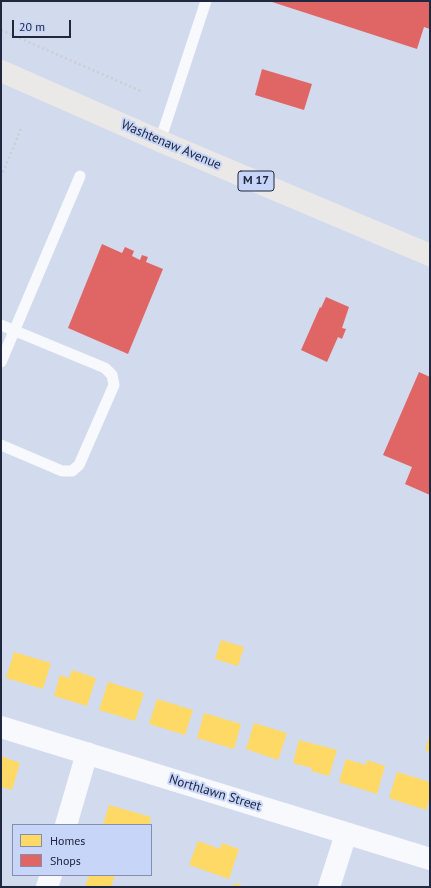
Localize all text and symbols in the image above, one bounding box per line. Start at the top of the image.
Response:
scale bar [14,12,73,38]
text: 20 m [19,19,45,34]
street label: Washtenaw Avenue [119,117,223,173]
road number: M 17 [238,171,274,191]
street label: Northlawn Street [167,772,263,814]
legend [12,824,152,876]
text: Homes [50,833,85,848]
text: Shops [50,853,81,868]

